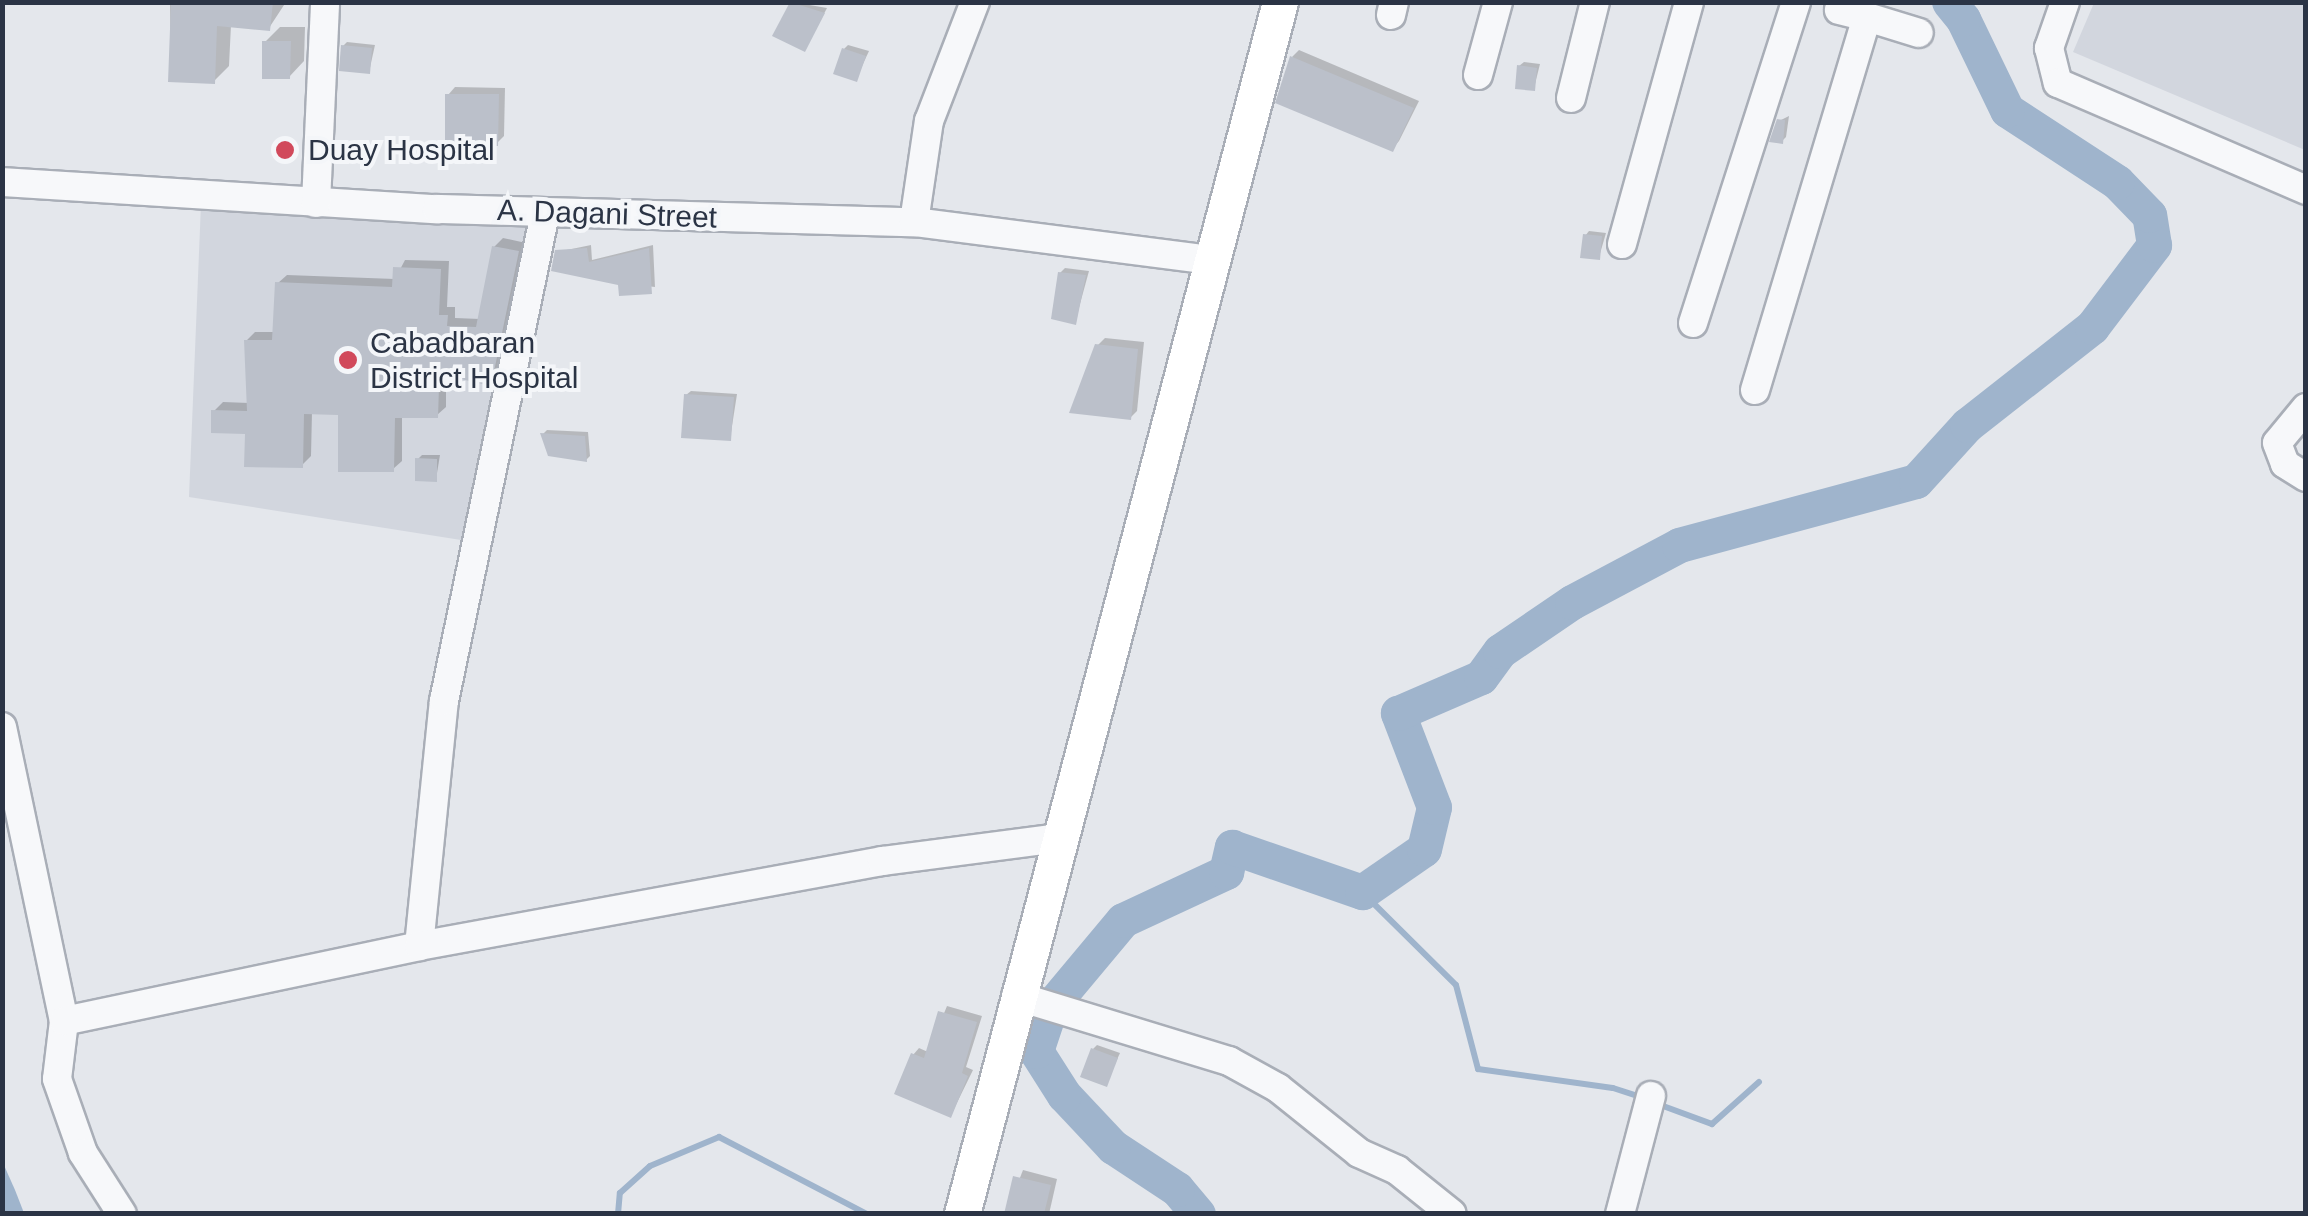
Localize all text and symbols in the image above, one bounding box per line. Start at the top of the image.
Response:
place label: Duay Hospital [308,132,495,168]
marker: Duay Hospital [272,137,298,163]
street label: A. Dagani Street [496,192,718,236]
place label: Cabadbaran District Hospital [370,325,578,396]
marker: Cabadbaran District Hospital [335,347,361,373]

